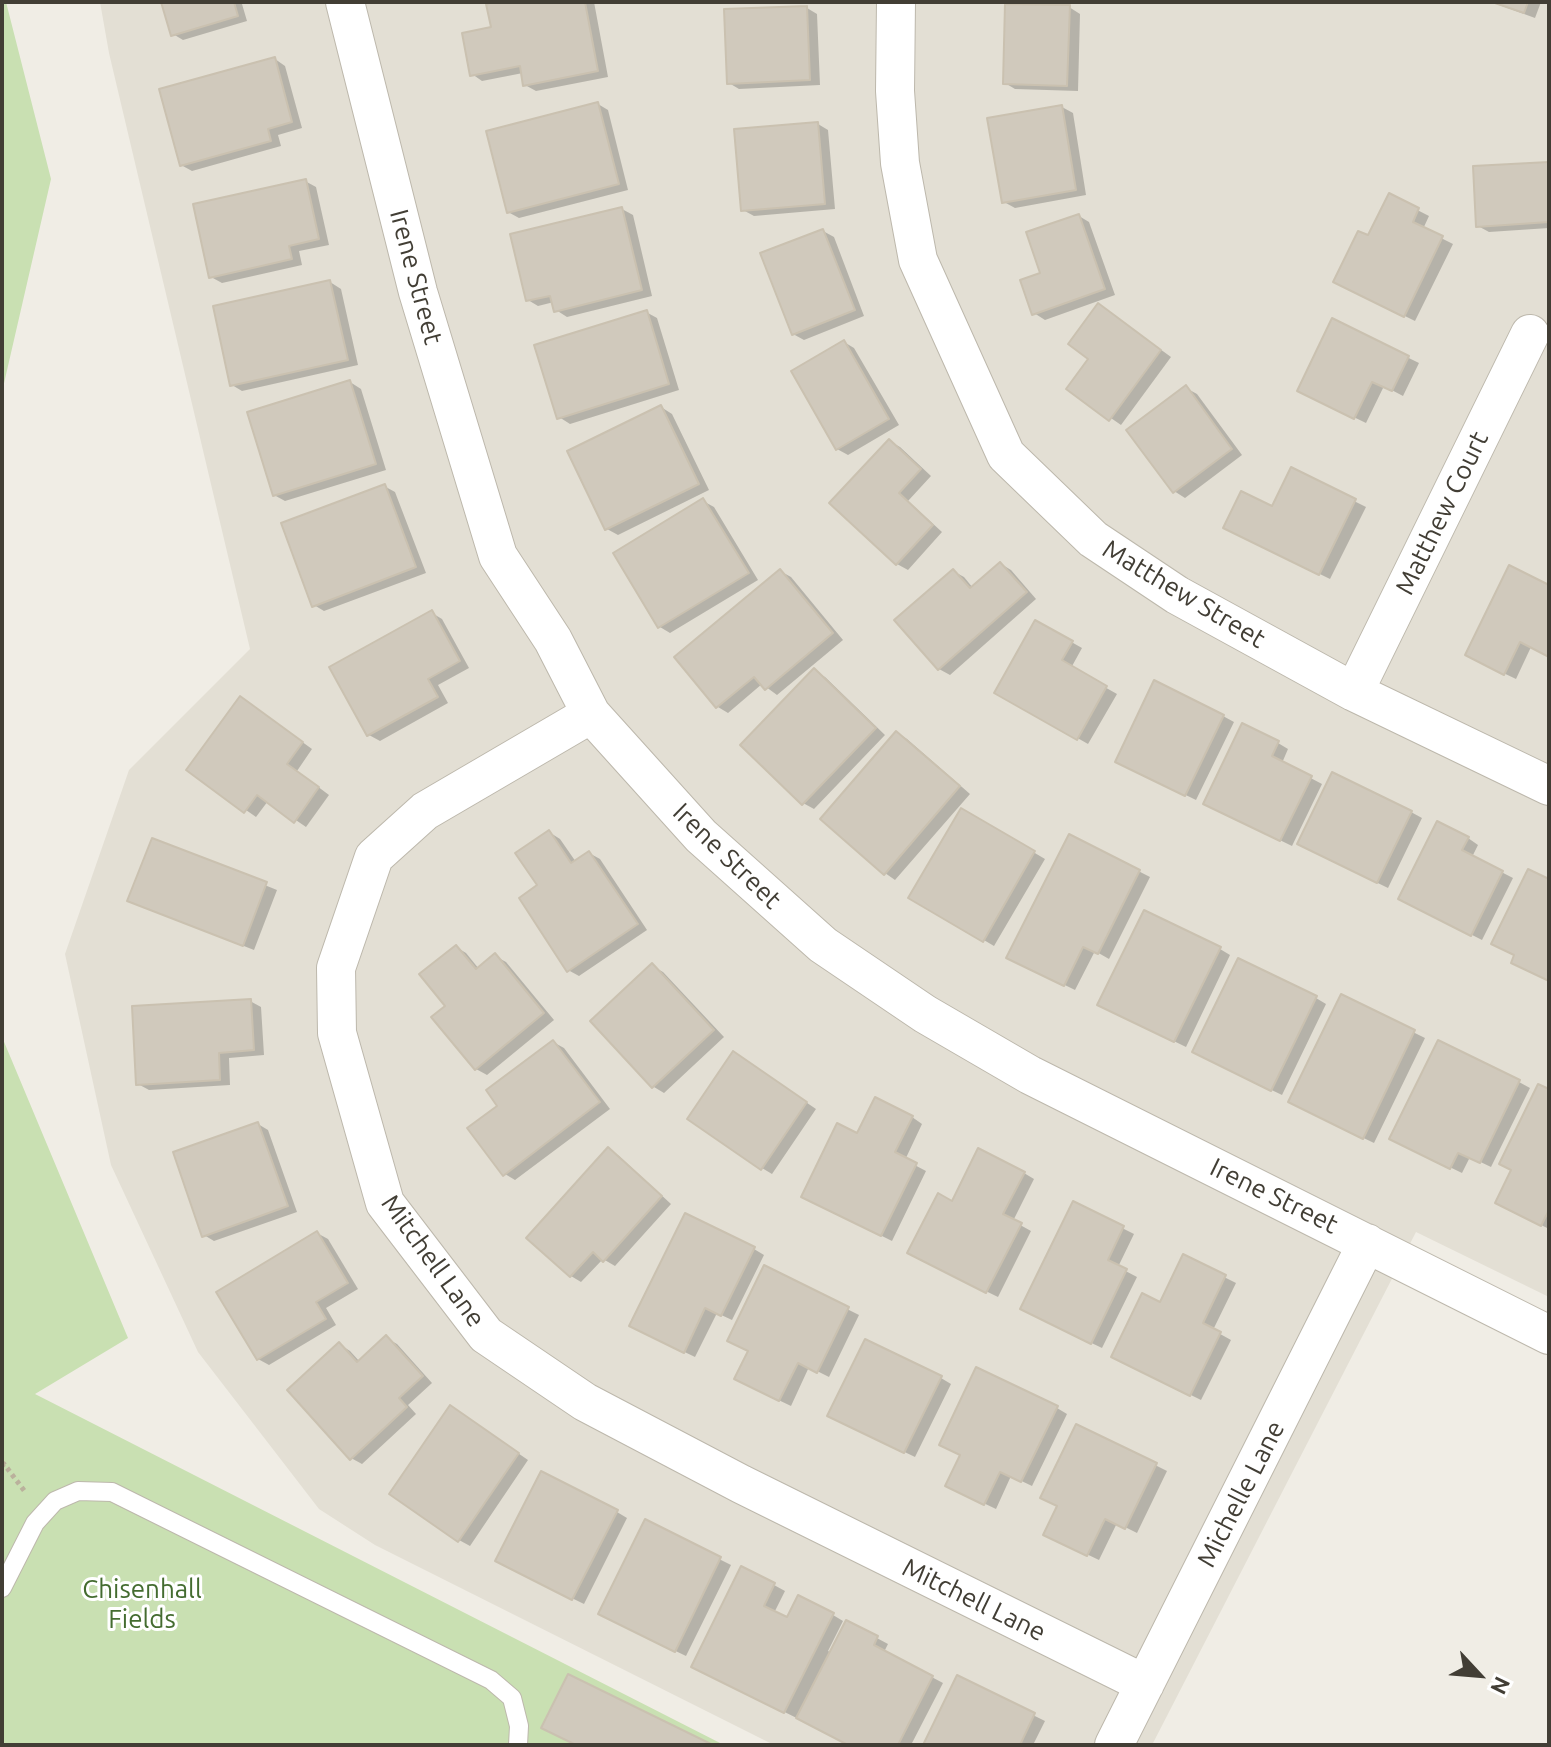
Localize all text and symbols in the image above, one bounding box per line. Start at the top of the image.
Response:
street label: Irene Street [383,206,449,348]
street label: Matthew Court [1389,426,1495,600]
street label: Matthew Street [1097,533,1271,655]
street label: Irene Street [666,797,788,915]
street label: Irene Street [1205,1152,1343,1240]
street label: Mitchell Lane [375,1189,491,1333]
street label: Michelle Lane [1191,1416,1291,1572]
street label: Mitchell Lane [897,1552,1051,1648]
park label: Chisenhall Fields [82,1573,202,1634]
north arrow [1439,1635,1519,1715]
text: N [1486,1673,1516,1699]

